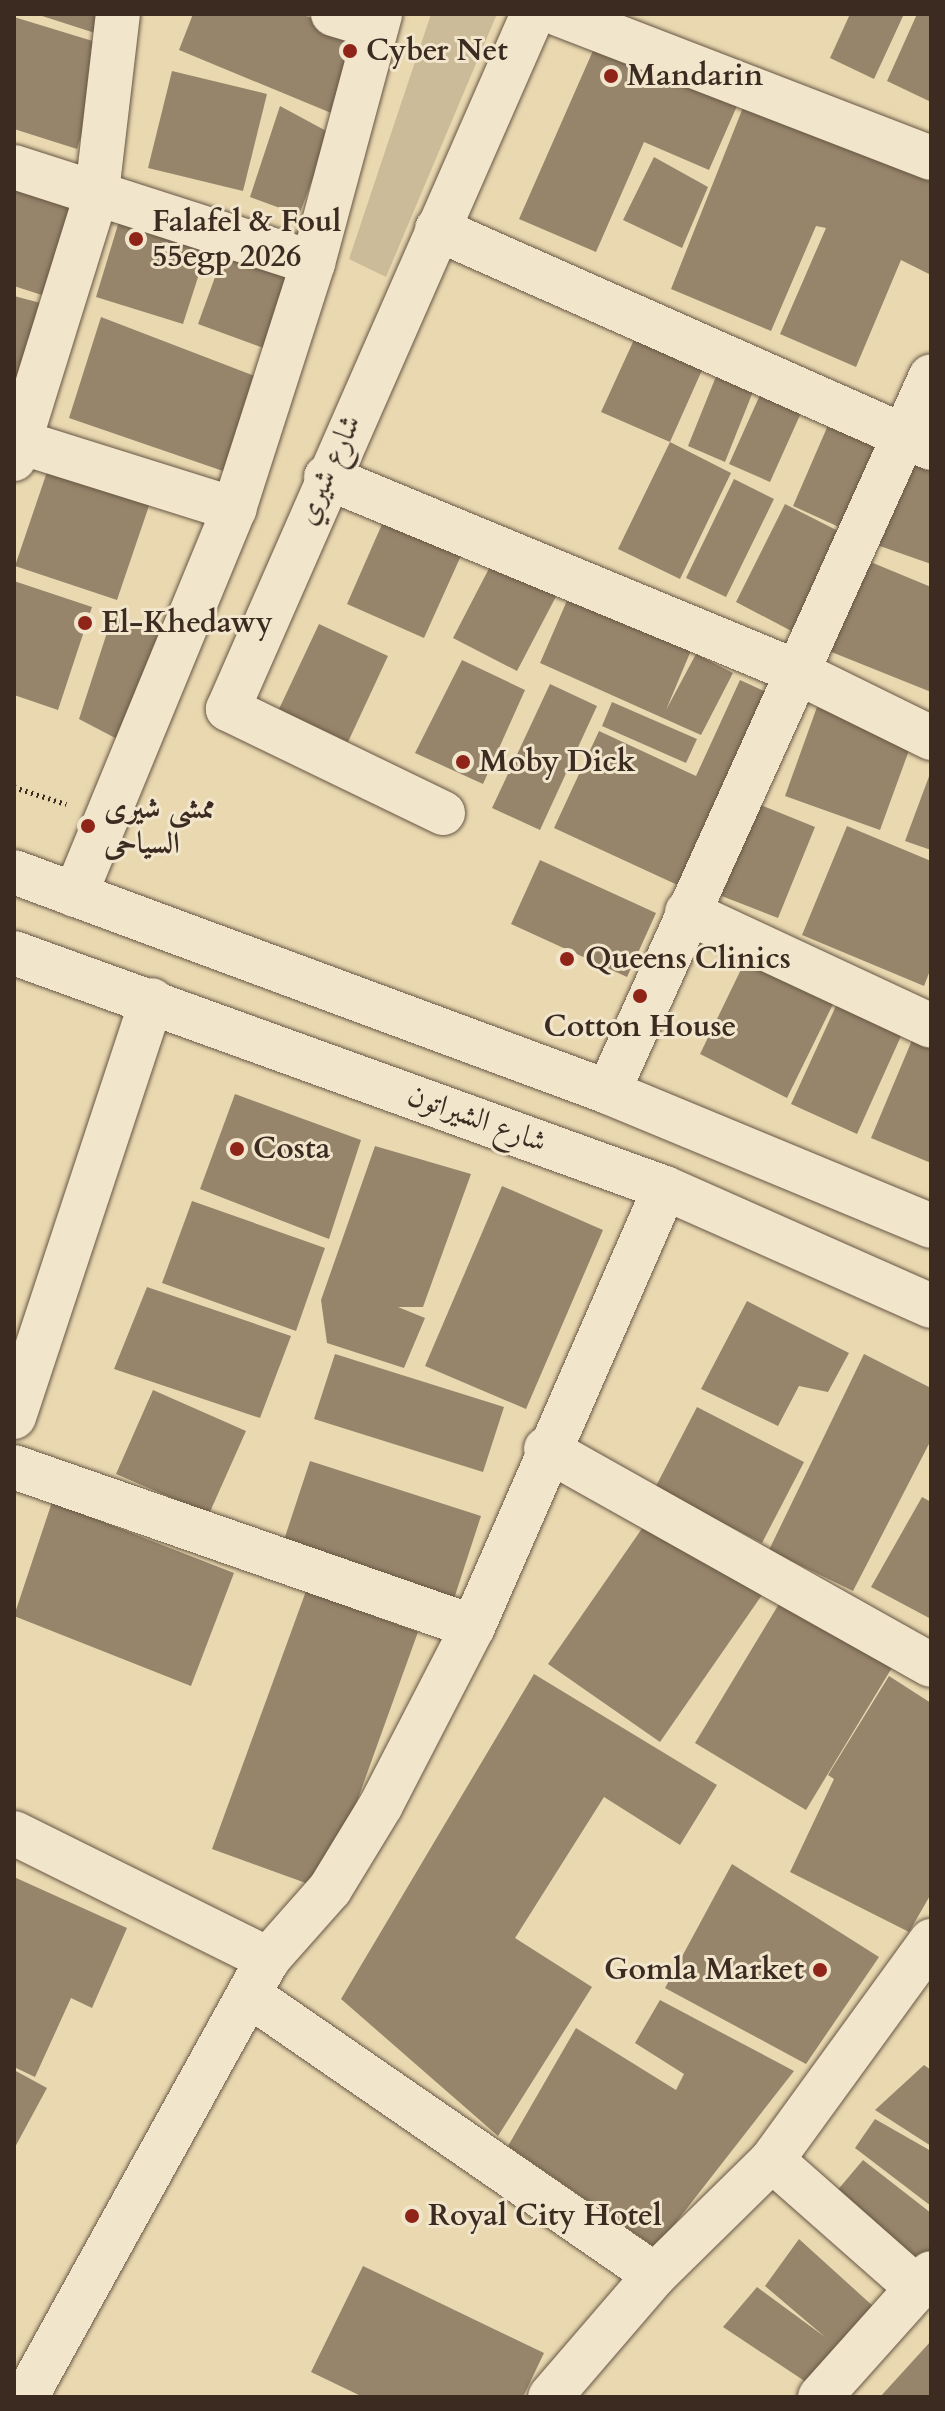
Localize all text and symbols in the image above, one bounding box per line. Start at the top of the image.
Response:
place label: Cyber Net [366,33,508,69]
marker: Cyber Net [341,42,359,60]
place label: Mandarin [627,58,763,94]
marker: Mandarin [602,67,620,85]
place label: Falafel & Foul 55egp 2026 [152,204,341,274]
marker: Falafel & Foul 55egp 2026 [127,230,145,248]
street label: شارع شيري [289,409,369,531]
place label: El-Khedawy [101,605,273,641]
marker: El-Khedawy [76,614,94,632]
place label: Moby Dick [479,744,635,780]
marker: Moby Dick [454,753,472,771]
place label: ممشى شيرى السياحى [104,791,215,862]
marker: ممشى شيرى السياحى [79,817,97,835]
place label: Queens Clinics [585,941,791,977]
marker: Queens Clinics [556,948,578,970]
marker: Cotton House [631,987,649,1005]
place label: Cotton House [544,1009,736,1045]
street label: شارع الشيراتون [403,1077,551,1161]
place label: Costa [253,1131,330,1167]
marker: Costa [228,1140,246,1158]
place label: Gomla Market [604,1952,804,1988]
marker: Gomla Market [811,1961,829,1979]
place label: Royal City Hotel [428,2198,662,2234]
marker: Royal City Hotel [403,2207,421,2225]

